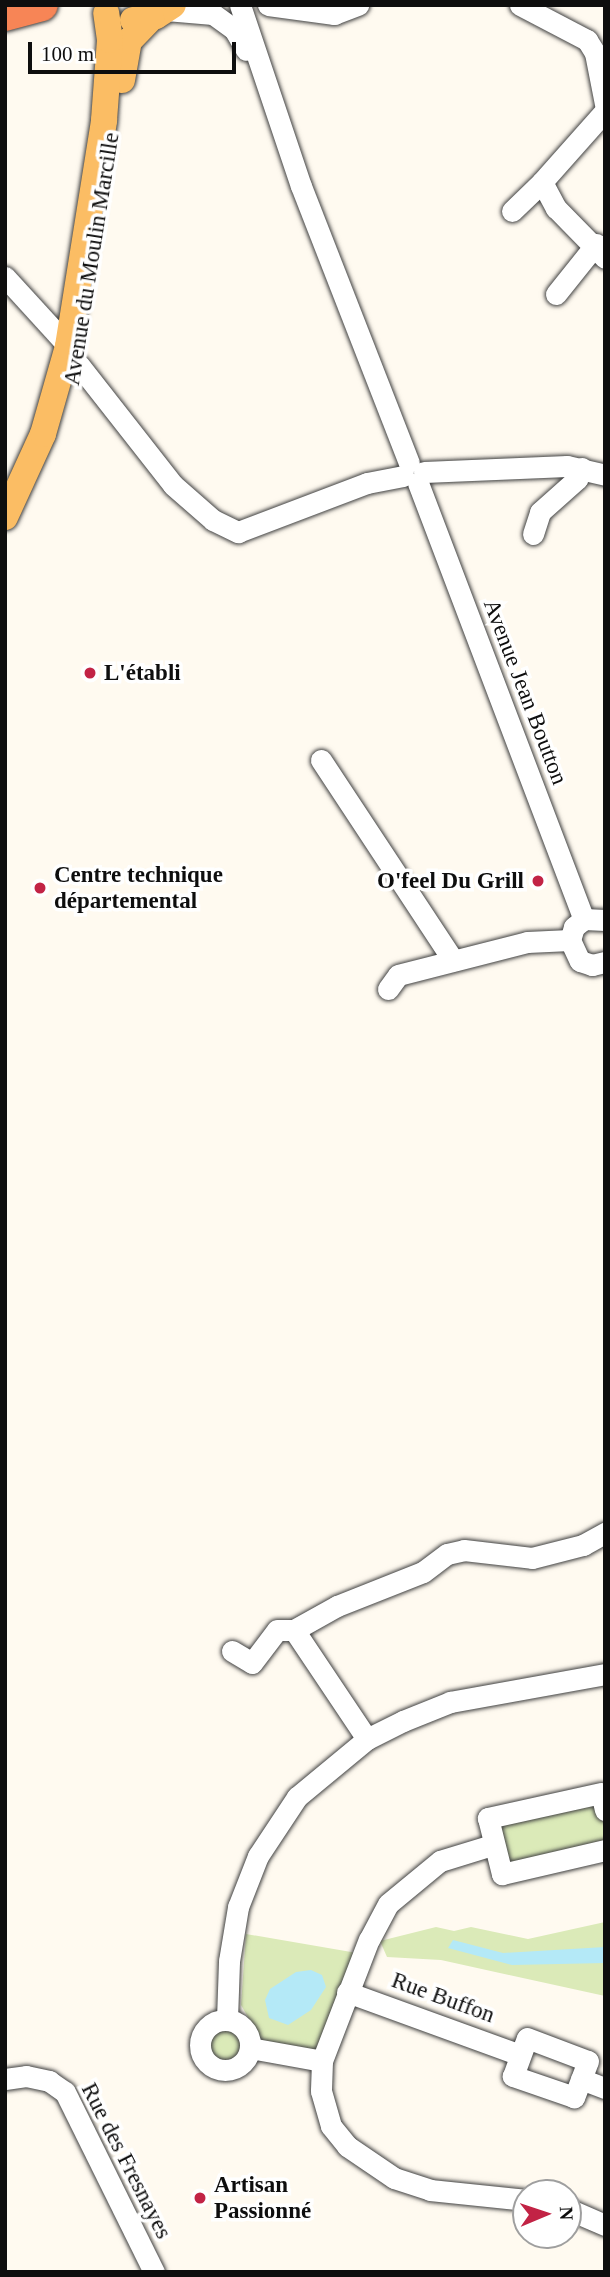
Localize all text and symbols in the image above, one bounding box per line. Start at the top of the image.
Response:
scale bar [32,28,240,72]
text: 100 m [41,42,94,66]
street label: Avenue du Moulin Marcille [58,131,126,387]
street label: Avenue Jean Boutton [477,595,573,789]
place label: L'établi [104,659,181,687]
marker: L'établi [82,665,98,681]
place label: Centre technique départemental [54,861,223,915]
place label: O'feel Du Grill [377,867,524,895]
marker: O'feel Du Grill [530,873,546,889]
marker: Centre technique départemental [32,880,48,896]
street label: Rue Buffon [388,1967,498,2029]
street label: Rue des Fresnayes [75,2078,177,2244]
place label: Artisan Passionné [214,2171,311,2225]
north arrow [512,2179,582,2249]
marker: Artisan Passionné [192,2190,208,2206]
text: N [556,2206,577,2221]

